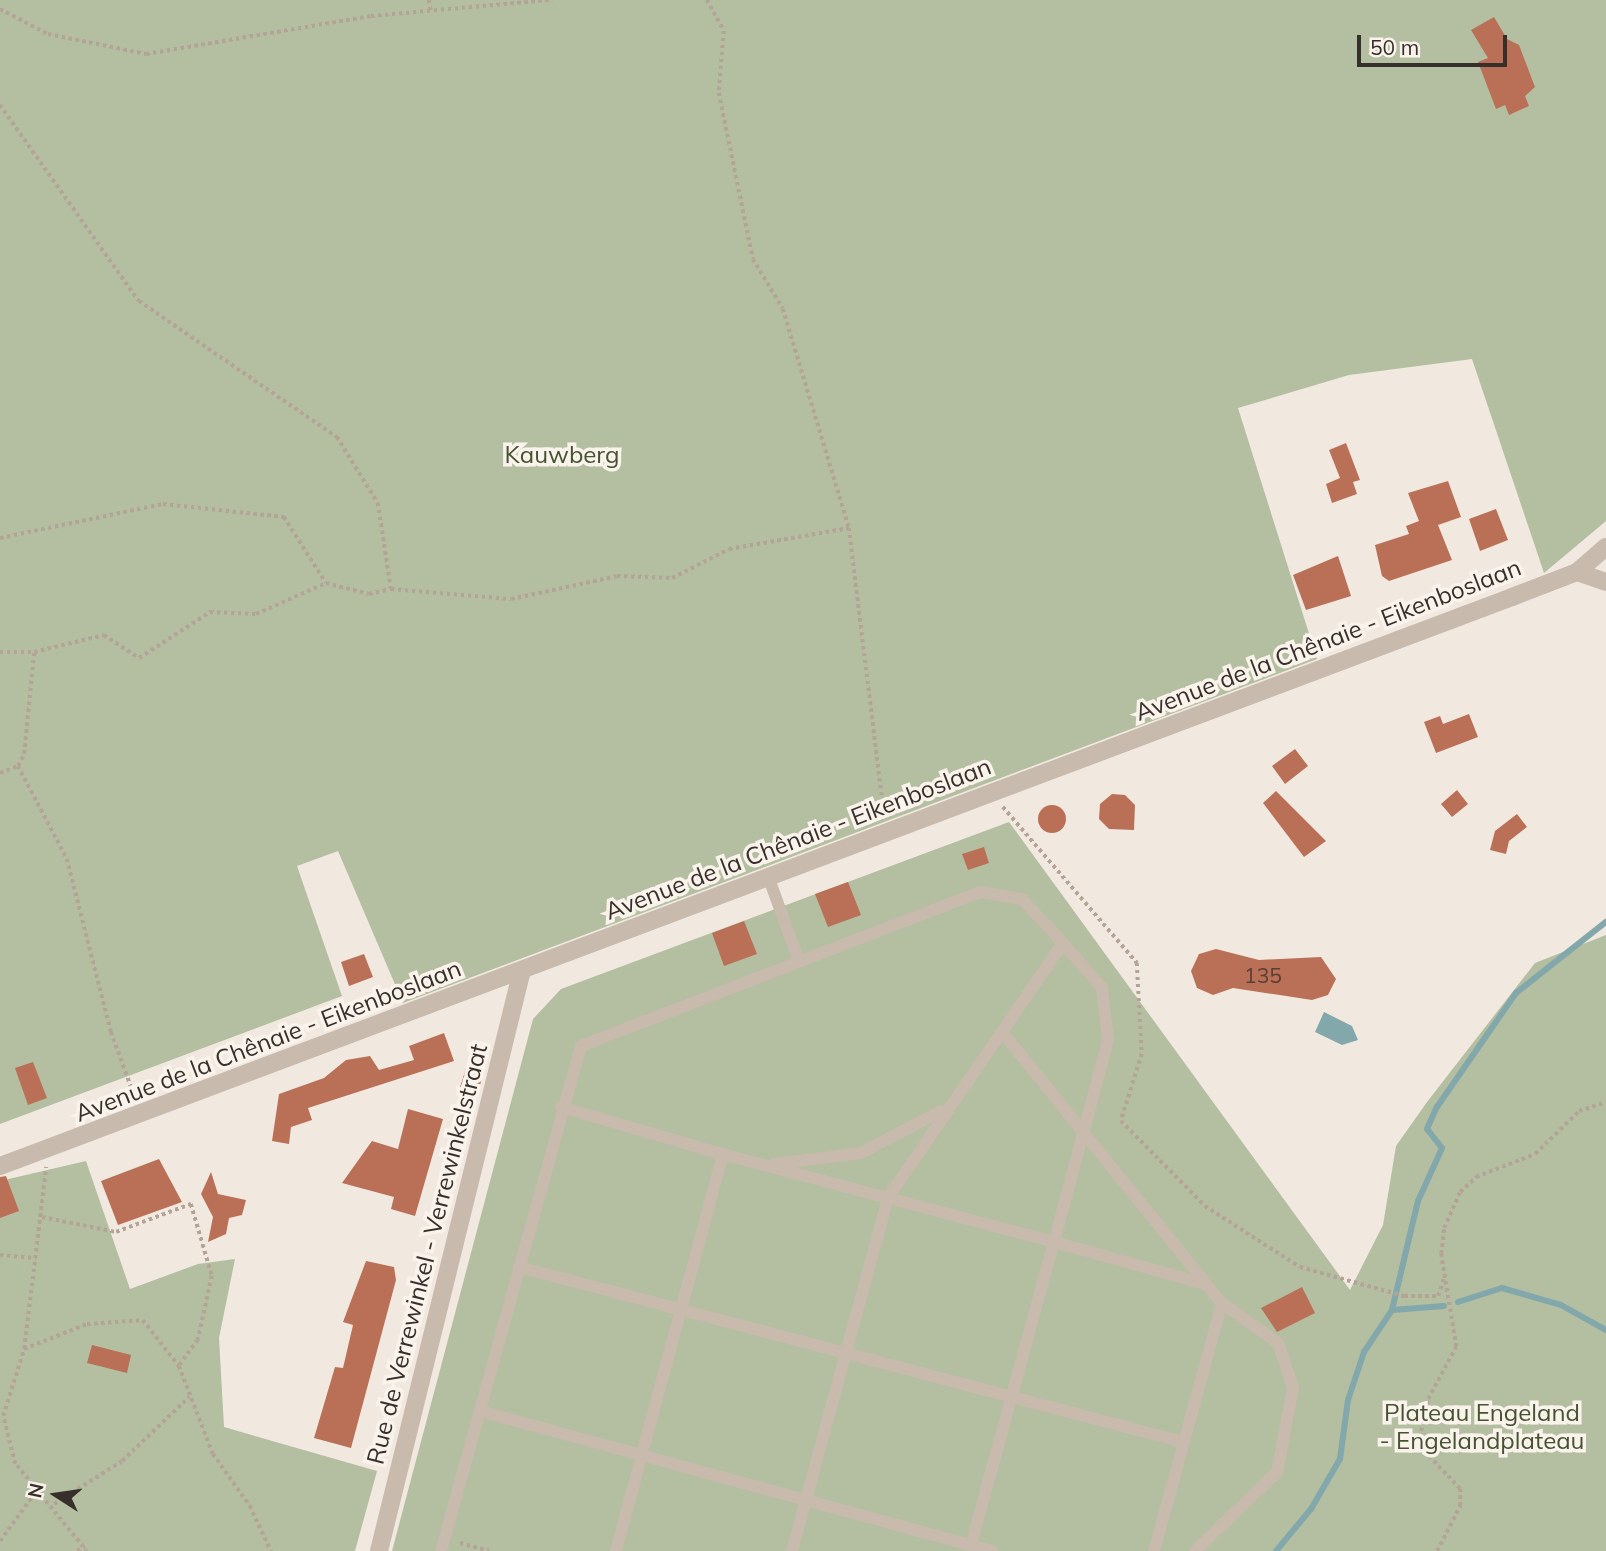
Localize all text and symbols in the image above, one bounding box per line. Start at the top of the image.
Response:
scale bar [1361,21,1512,65]
text: 50 m [1370,34,1419,60]
park label: Kauwberg [505,441,619,469]
street label: Avenue de la Chênaie - Eikenboslaan [1131,553,1525,727]
street label: Avenue de la Chênaie - Eikenboslaan [601,752,995,926]
street label: Avenue de la Chênaie - Eikenboslaan [71,954,465,1128]
house number: 135 [1244,962,1282,988]
street label: Rue de Verrewinkel - Verrewinkelstraat [361,1041,493,1467]
park label: Plateau Engeland - Engelandplateau [1380,1399,1584,1455]
north arrow [21,1460,91,1530]
text: N [22,1481,49,1500]

